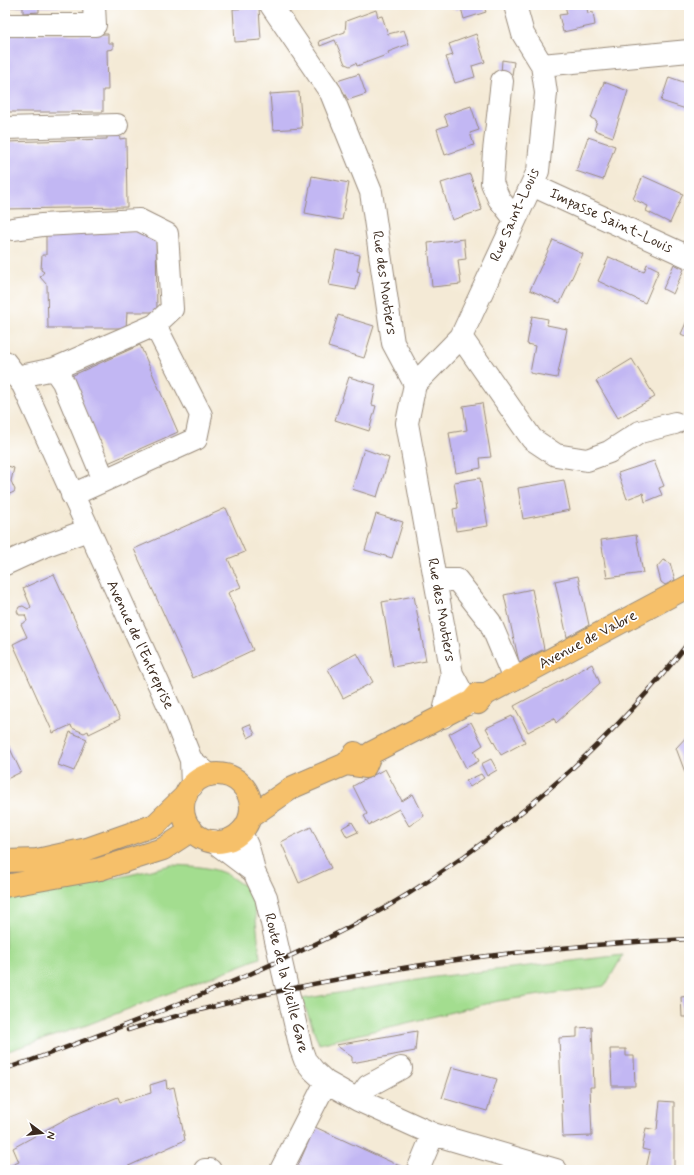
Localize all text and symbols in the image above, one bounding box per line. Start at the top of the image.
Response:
street label: Rue Saint-Louis [485,165,545,265]
street label: Impasse Saint-Louis [546,184,676,259]
street label: Rue des Moutiers [367,230,401,337]
street label: Rue des Moutiers [422,557,460,664]
street label: Avenue de l'Entreprise [101,577,179,713]
street label: Avenue de Vabre [535,606,641,674]
street label: Route de la Vieille Gare [259,911,313,1055]
north arrow [22,1113,62,1153]
text: N [43,1130,58,1141]

